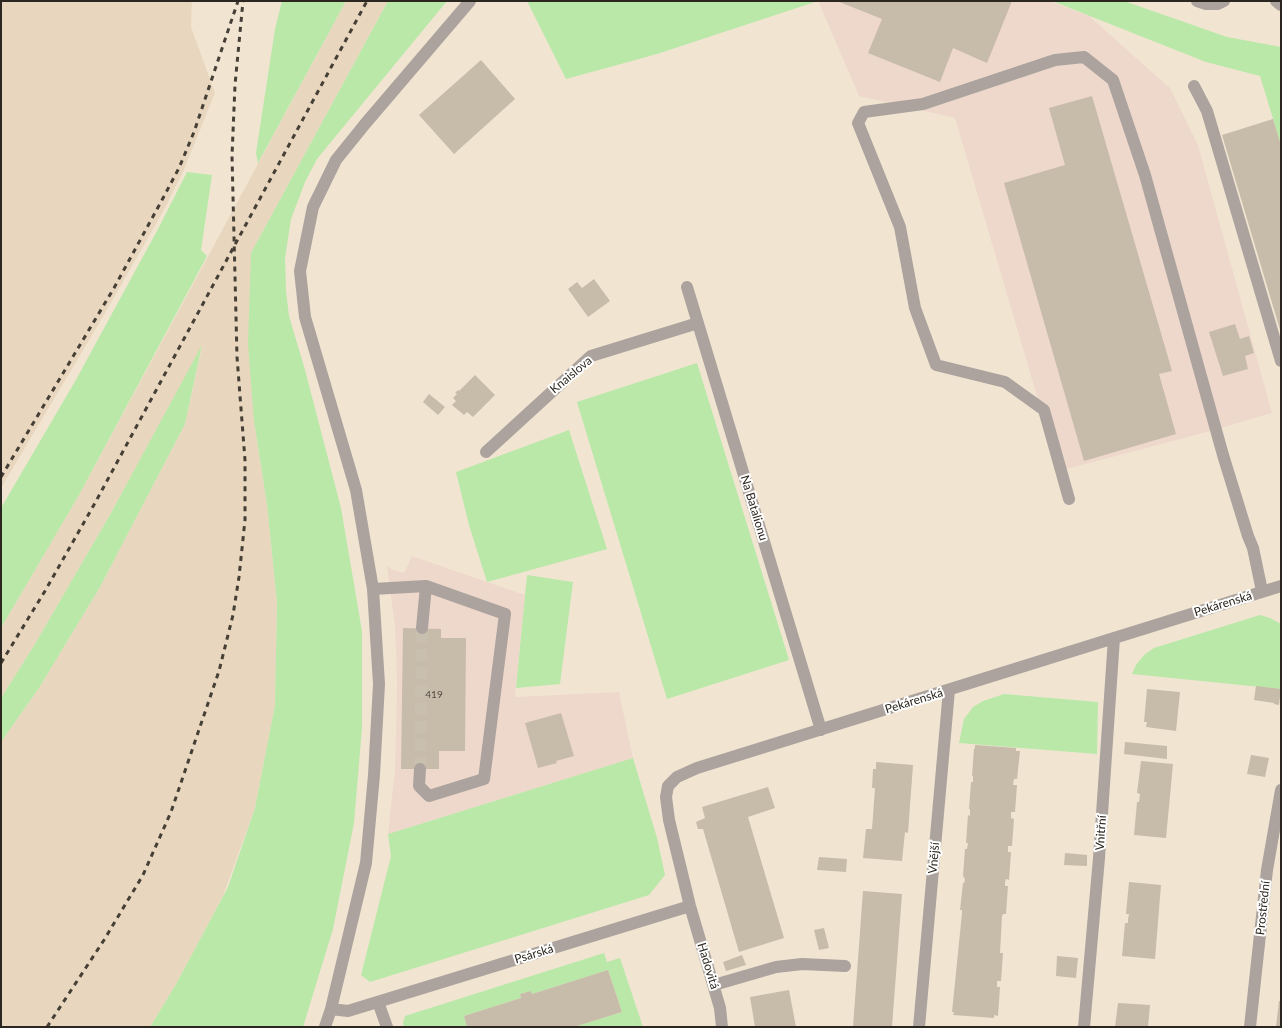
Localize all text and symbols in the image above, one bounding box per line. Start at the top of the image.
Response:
street label: Knaislova [547,353,595,397]
street label: Na Batalionu [737,474,771,542]
street label: Pekárenská [1192,588,1254,620]
street label: Pekárenská [883,685,945,717]
house number: 419 [425,689,443,701]
street label: Vnitřní [1093,815,1109,851]
street label: Vnější [925,842,943,874]
street label: Prostřední [1253,880,1273,936]
street label: Psárská [513,941,555,967]
street label: Hadovitá [694,941,722,991]

